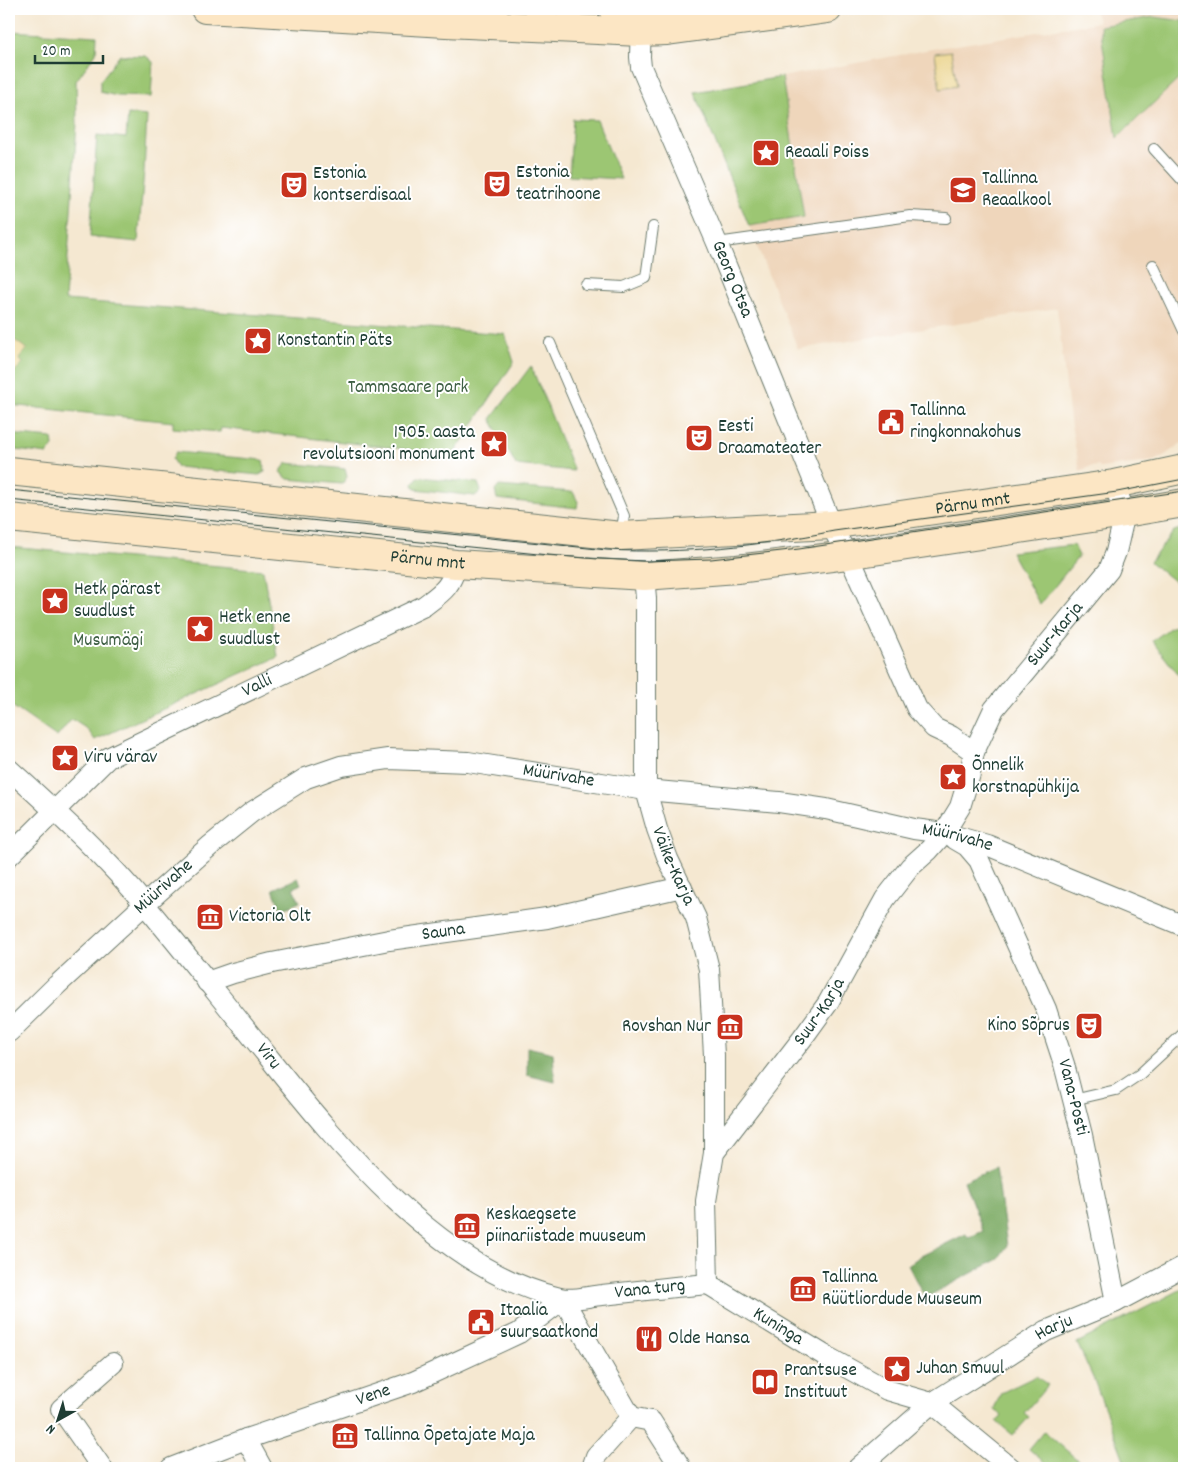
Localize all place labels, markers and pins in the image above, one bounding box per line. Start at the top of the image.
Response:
place icon: Reaali Poiss [751,138,781,168]
place label: Reaali Poiss [785,140,869,167]
place label: Estonia teatrihoone [516,160,601,209]
place label: Estonia kontserdisaal [313,161,412,210]
place label: Tallinna Reaalkool [982,166,1052,215]
theatre icon: Estonia teatrihoone [482,169,512,199]
theatre icon: Estonia kontserdisaal [279,170,309,200]
school or university icon: Tallinna Reaalkool [948,175,978,205]
place icon: Konstantin Päts [243,326,273,356]
place label: Konstantin Päts [277,328,392,355]
place label: Tallinna ringkonnakohus [910,398,1021,447]
public building icon: Tallinna ringkonnakohus [876,407,906,437]
place label: Eesti Draamateater [718,414,821,463]
place label: 1905. aasta revolutsiooni monument [303,420,476,469]
theatre icon: Eesti Draamateater [684,423,714,453]
place icon: 1905. aasta revolutsiooni monument [479,429,509,459]
place label: Hetk pärast suudlust [74,577,160,626]
place icon: Hetk pärast suudlust [40,586,70,616]
place label: Hetk enne suudlust [219,605,291,654]
place icon: Hetk enne suudlust [185,614,215,644]
place icon: Viru värav [50,743,80,773]
place label: Viru värav [84,745,158,772]
place label: Õnnelik korstnapühkija [972,753,1080,802]
place icon: Õnnelik korstnapühkija [938,762,968,792]
museum icon: Victoria Olt [195,902,225,932]
place label: Victoria Olt [229,904,311,931]
theatre icon: Kino Sõprus [1074,1011,1104,1041]
museum icon: Rovshan Nur [715,1012,745,1042]
place label: Kino Sõprus [987,1013,1070,1040]
place label: Rovshan Nur [622,1014,711,1041]
place label: Keskaegsete piinariistade muuseum [486,1202,646,1251]
museum icon: Keskaegsete piinariistade muuseum [452,1211,482,1241]
place label: Tallinna Rüütliordude Muuseum [822,1265,982,1314]
museum icon: Tallinna Rüütliordude Muuseum [788,1274,818,1304]
place label: Itaalia suursaatkond [500,1298,598,1347]
public building icon: Itaalia suursaatkond [466,1307,496,1337]
restaurant icon: Olde Hansa [634,1324,664,1354]
place label: Olde Hansa [668,1326,750,1353]
place icon: Juhan Smuul [882,1354,912,1384]
place label: Juhan Smuul [916,1356,1005,1383]
place label: Prantsuse Instituut [784,1358,857,1407]
library icon: Prantsuse Instituut [750,1367,780,1397]
museum icon: Tallinna Õpetajate Maja [330,1421,360,1451]
place label: Tallinna Õpetajate Maja [364,1423,536,1450]

